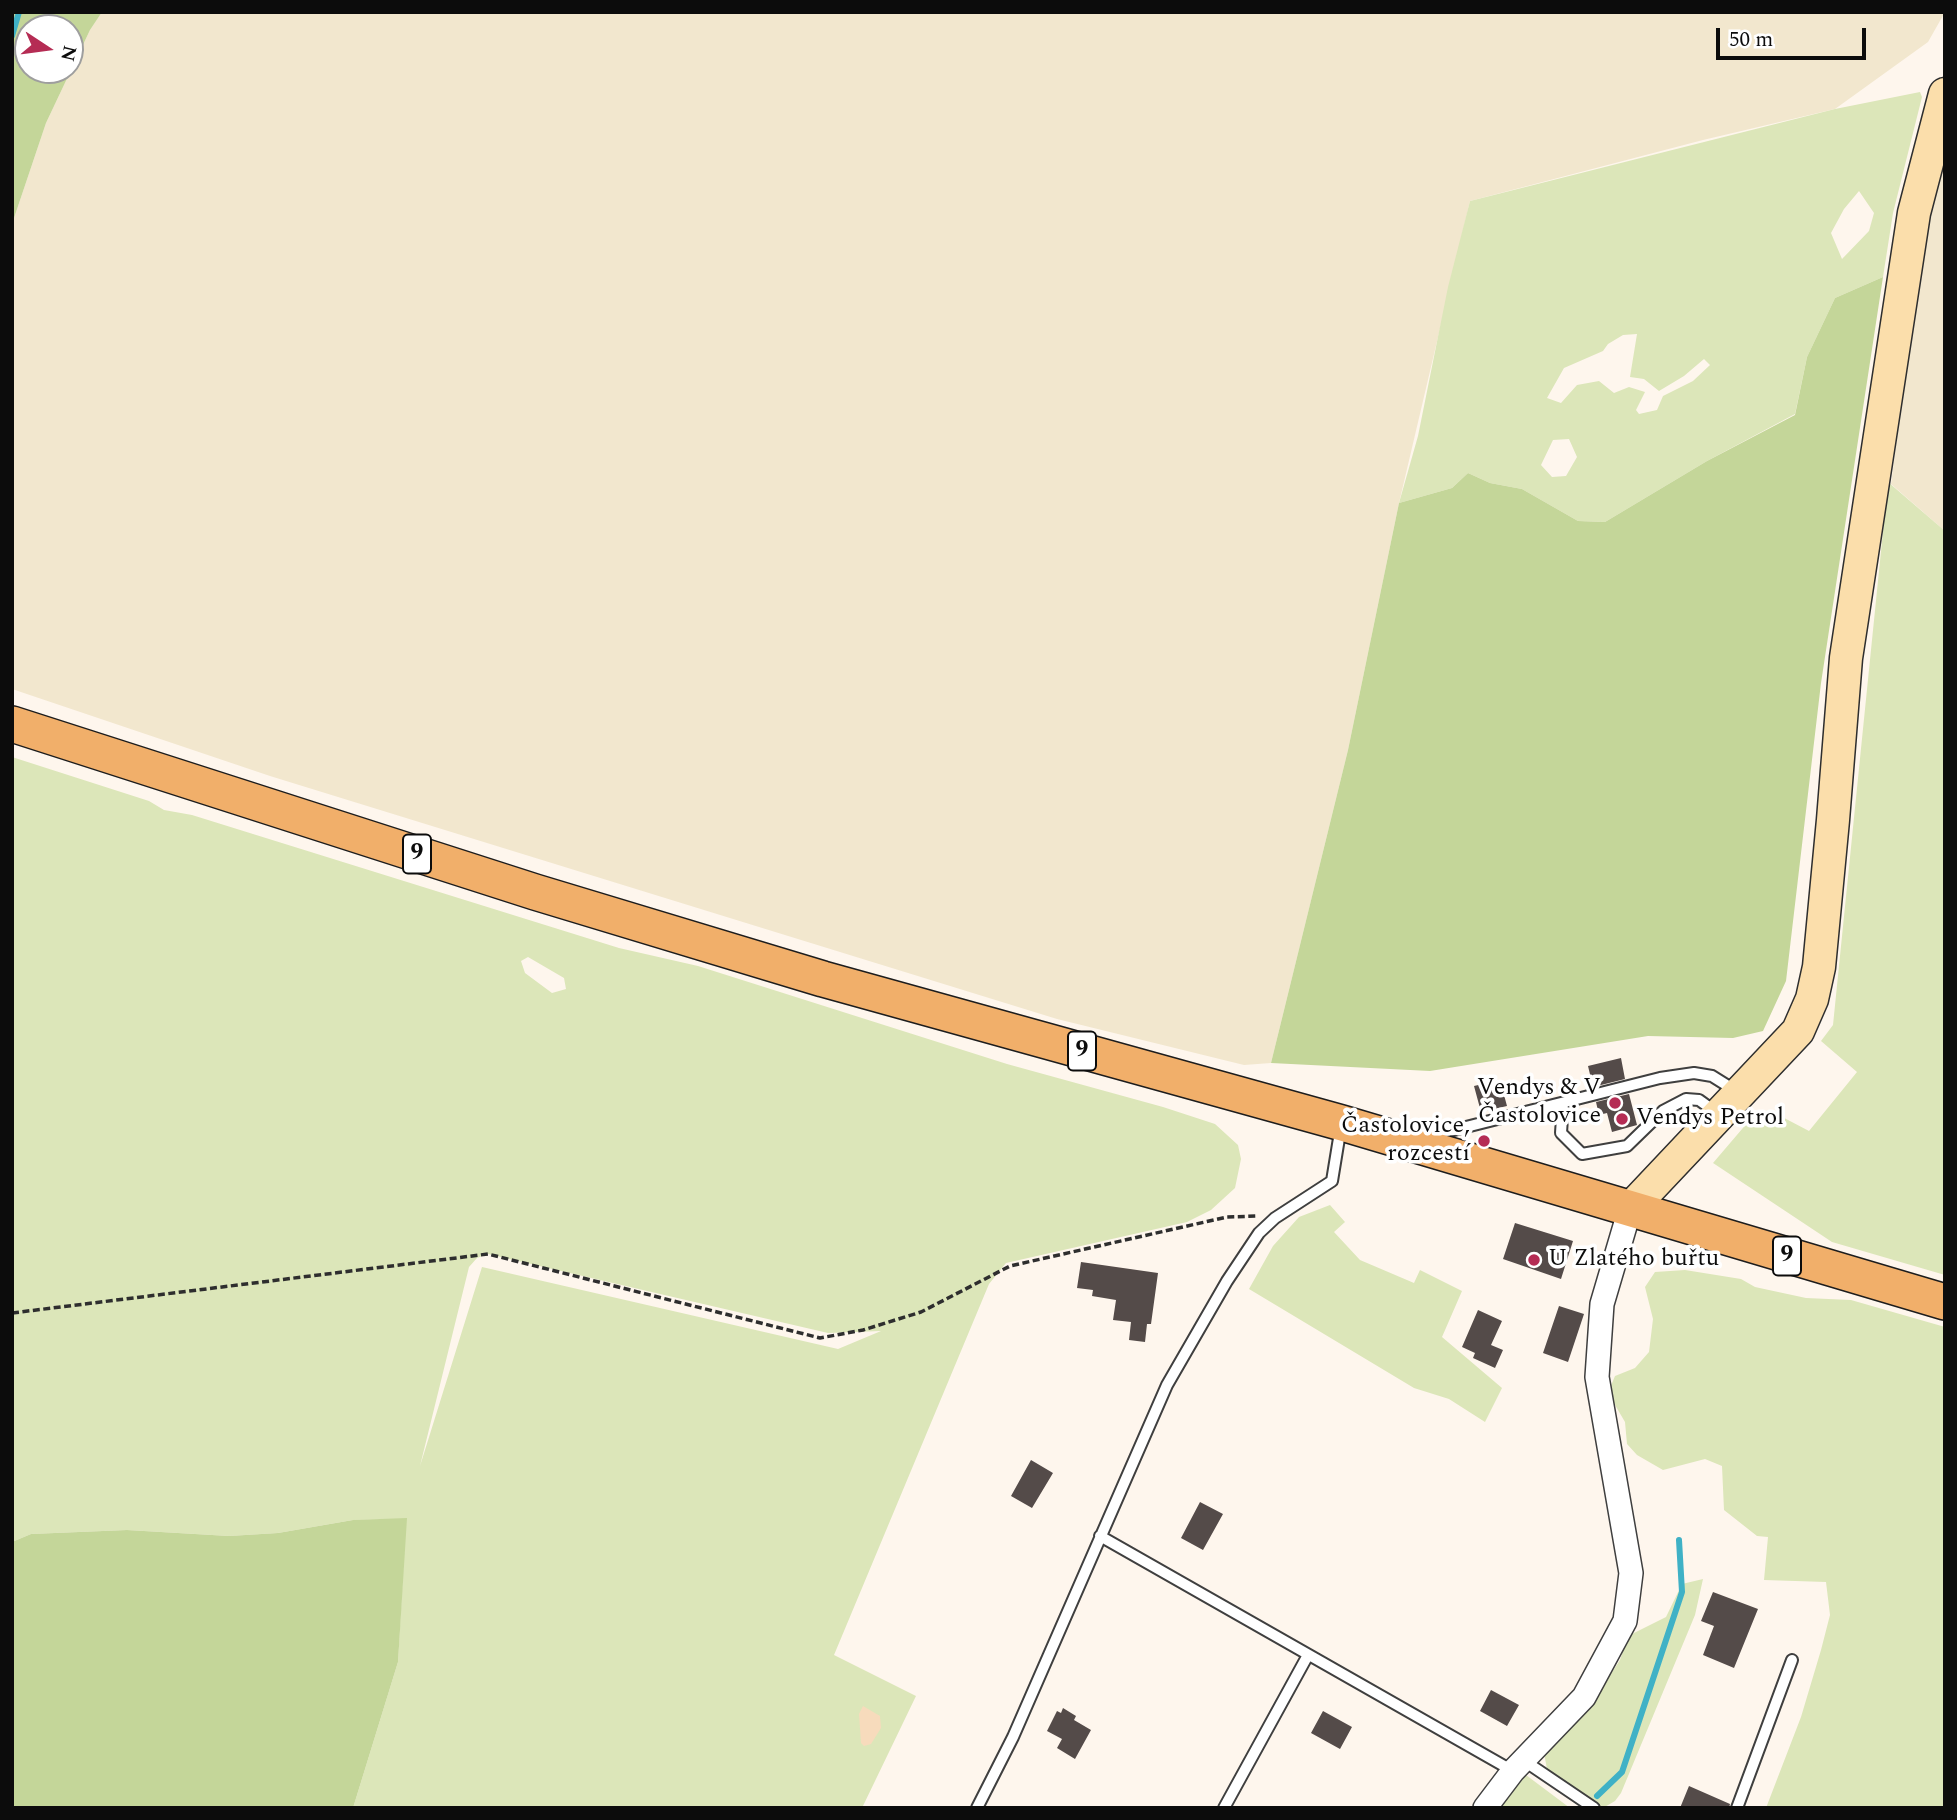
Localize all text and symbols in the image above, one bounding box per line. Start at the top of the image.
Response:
north arrow [14,14,84,84]
scale bar [1719,14,1870,58]
text: 50 m [1729,24,1773,56]
text: N [52,43,84,64]
road number: 9 [403,834,431,874]
road number: 9 [1068,1032,1096,1070]
place label: Vendys & V Častolovice [1477,1075,1601,1131]
marker: Vendys & V Častolovice [1607,1095,1623,1111]
place label: Vendys Petrol [1636,1105,1784,1133]
marker: Vendys Petrol [1614,1111,1630,1127]
place label: Častolovice, rozcestí [1341,1113,1470,1169]
marker: Častolovice, rozcestí [1476,1133,1492,1149]
road number: 9 [1773,1236,1801,1275]
place label: U Zlatého buřtu [1548,1246,1719,1274]
marker: U Zlatého buřtu [1526,1252,1542,1268]

